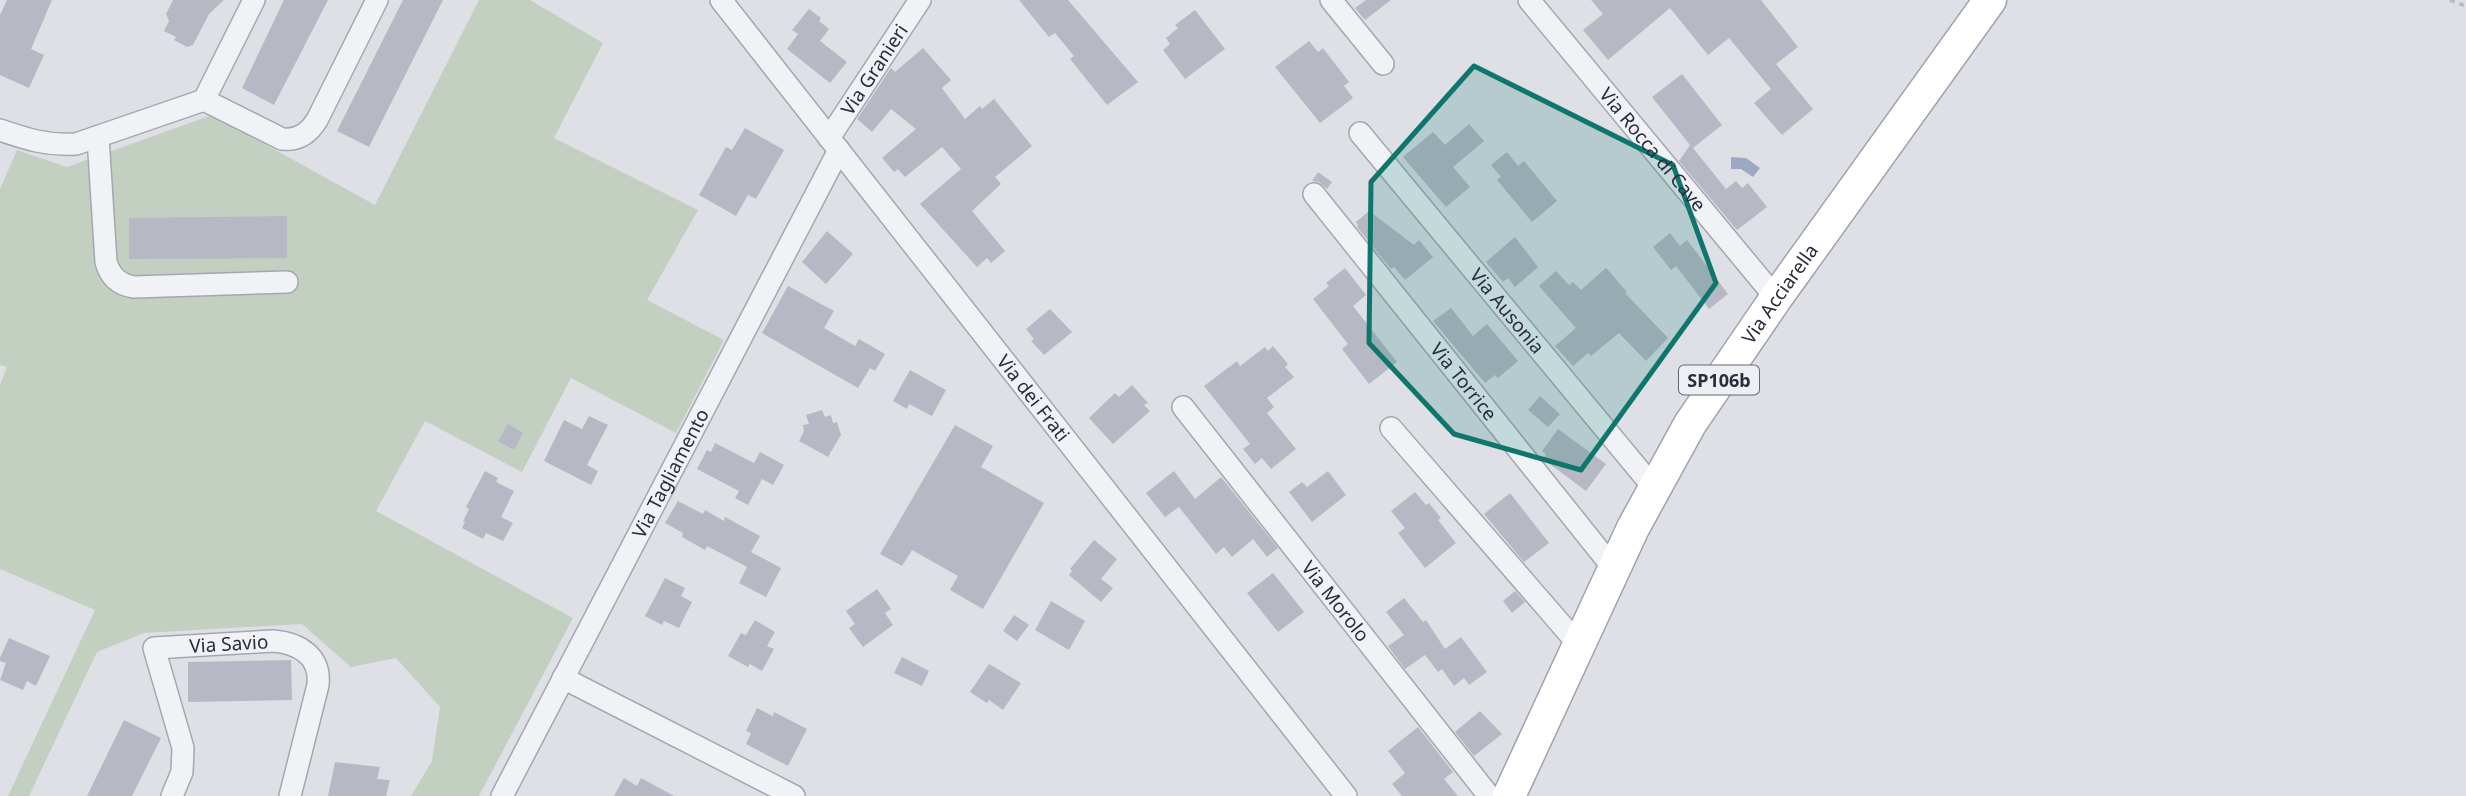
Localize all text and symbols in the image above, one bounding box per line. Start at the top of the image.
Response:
street label: Via Granieri [835,19,914,120]
street label: Via Rocca di Cave [1594,82,1712,217]
street label: Via Acciarella [1736,239,1824,349]
street label: Via Ausonia [1464,263,1550,359]
street label: Via Torrice [1425,337,1503,426]
street label: Via dei Frati [991,349,1076,447]
road number: SP106b [1679,366,1759,394]
street label: Via Tagliamento [626,404,715,542]
street label: Via Morolo [1296,555,1376,647]
street label: Via Savio [188,628,269,659]

